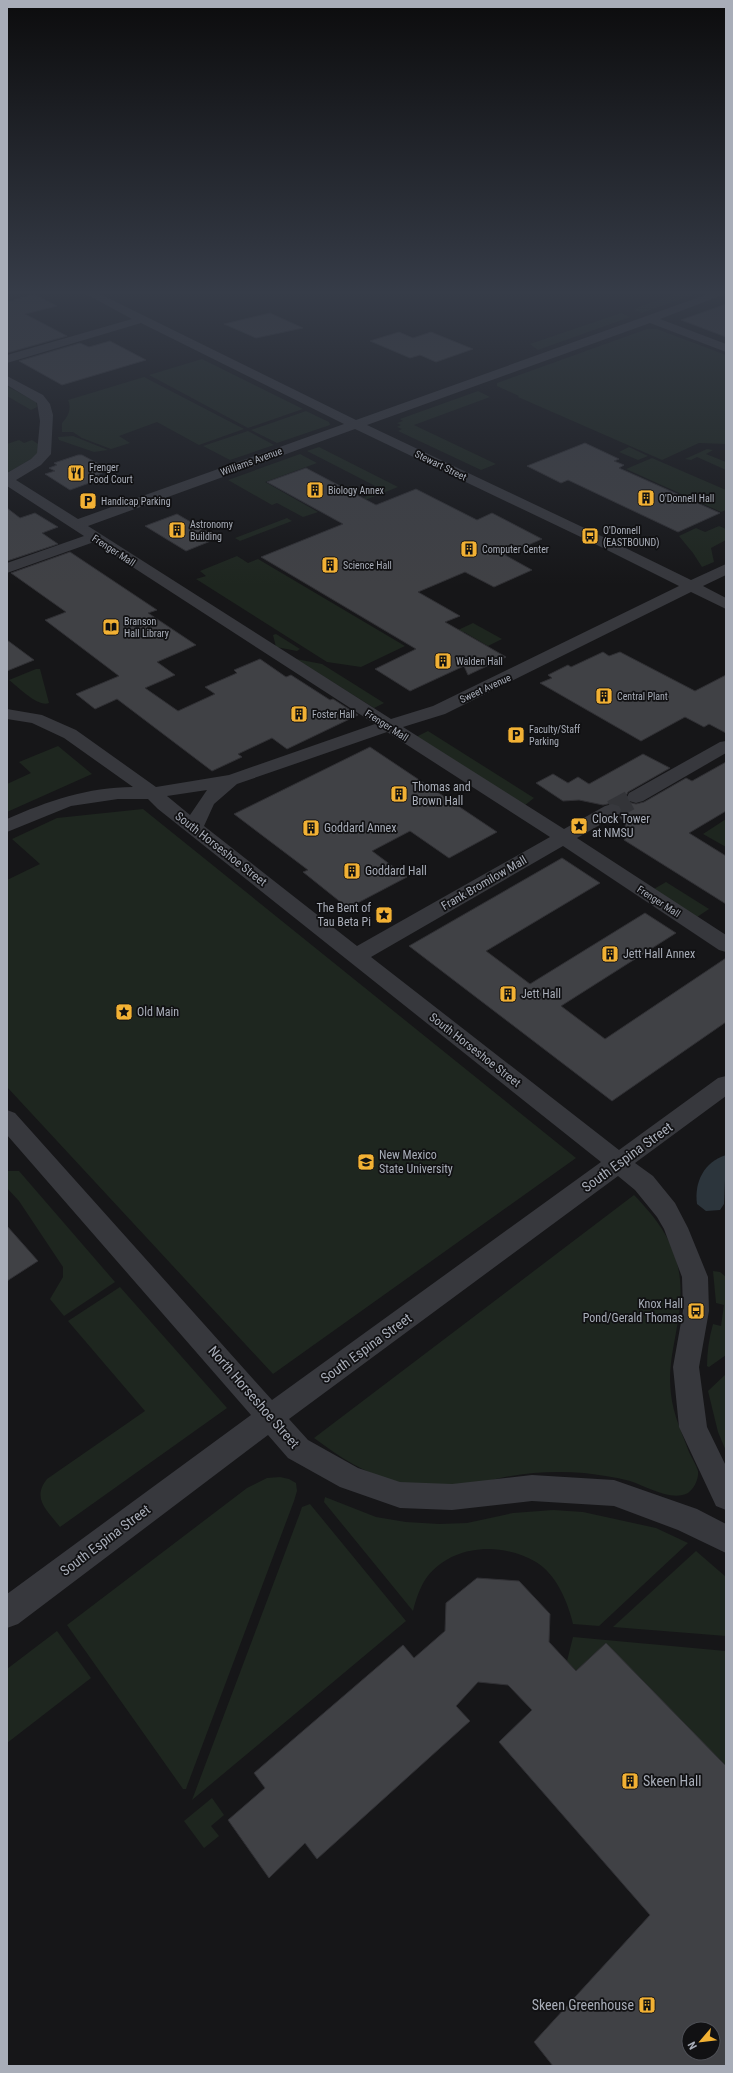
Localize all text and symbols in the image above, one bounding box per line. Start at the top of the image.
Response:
street label: Williams Avenue [219,445,284,478]
street label: Stewart Street [413,448,468,483]
place label: Frenger Food Court [89,462,133,485]
restaurant icon: Frenger Food Court [66,463,86,483]
building icon: Biology Annex [305,480,325,500]
place label: Biology Annex [328,485,385,496]
building icon: O'Donnell Hall [636,488,656,508]
parking icon: Handicap Parking [78,491,98,511]
place label: O'Donnell Hall [659,493,714,504]
place label: Handicap Parking [101,496,171,507]
place label: Astronomy Building [190,519,233,542]
building icon: Astronomy Building [167,520,187,540]
place label: O'Donnell (EASTBOUND) [603,525,659,549]
bus stop icon: O'Donnell (EASTBOUND) [580,526,600,546]
street label: Frenger Mall [90,532,137,568]
building icon: Computer Center [459,539,479,559]
place label: Computer Center [482,544,549,555]
building icon: Science Hall [320,555,340,575]
place label: Science Hall [343,560,392,571]
place label: Branson Hall Library [124,616,169,639]
library icon: Branson Hall Library [101,617,121,637]
building icon: Walden Hall [433,651,453,671]
place label: Walden Hall [456,656,503,667]
street label: Sweet Avenue [458,672,513,705]
building icon: Central Plant [594,686,614,706]
place label: Central Plant [617,691,668,702]
building icon: Foster Hall [289,704,309,724]
street label: Frenger Mall [363,707,410,743]
place label: Foster Hall [312,709,355,720]
place label: Faculty/Staff Parking [529,724,581,747]
parking icon: Faculty/Staff Parking [506,725,526,745]
place label: Thomas and Brown Hall [412,780,471,808]
building icon: Thomas and Brown Hall [389,784,409,804]
street label: South Horseshoe Street [173,809,270,889]
place label: Clock Tower at NMSU [592,812,650,840]
place icon: Clock Tower at NMSU [569,816,589,836]
building icon: Goddard Annex [301,818,321,838]
place label: Goddard Annex [324,821,396,835]
street label: Frank Bromilow Mall [439,853,529,913]
building icon: Goddard Hall [342,861,362,881]
place label: Goddard Hall [365,864,427,878]
street label: Frenger Mall [635,883,682,919]
place label: The Bent of Tau Beta Pi [316,901,371,929]
place icon: The Bent of Tau Beta Pi [374,905,394,925]
building icon: Jett Hall Annex [600,944,620,964]
place label: Jett Hall Annex [623,947,695,961]
building icon: Jett Hall [498,984,518,1004]
place label: Jett Hall [521,987,561,1001]
place icon: Old Main [114,1002,134,1022]
place label: Old Main [137,1005,179,1019]
street label: South Horseshoe Street [427,1010,524,1090]
street label: South Espina Street [579,1119,675,1195]
place label: New Mexico State University [379,1148,453,1176]
school or university icon: New Mexico State University [356,1152,376,1172]
place label: Knox Hall Pond/Gerald Thomas [583,1297,683,1325]
bus stop icon: Knox Hall Pond/Gerald Thomas [686,1301,706,1321]
street label: South Espina Street [318,1310,414,1386]
street label: North Horseshoe Street [205,1343,303,1451]
street label: South Espina Street [57,1501,153,1579]
building icon: Skeen Hall [620,1771,640,1791]
place label: Skeen Hall [643,1773,701,1789]
building icon: Skeen Greenhouse [637,1995,657,2015]
place label: Skeen Greenhouse [532,1997,634,2013]
north arrow [681,2021,721,2061]
text: N [685,2039,700,2051]

